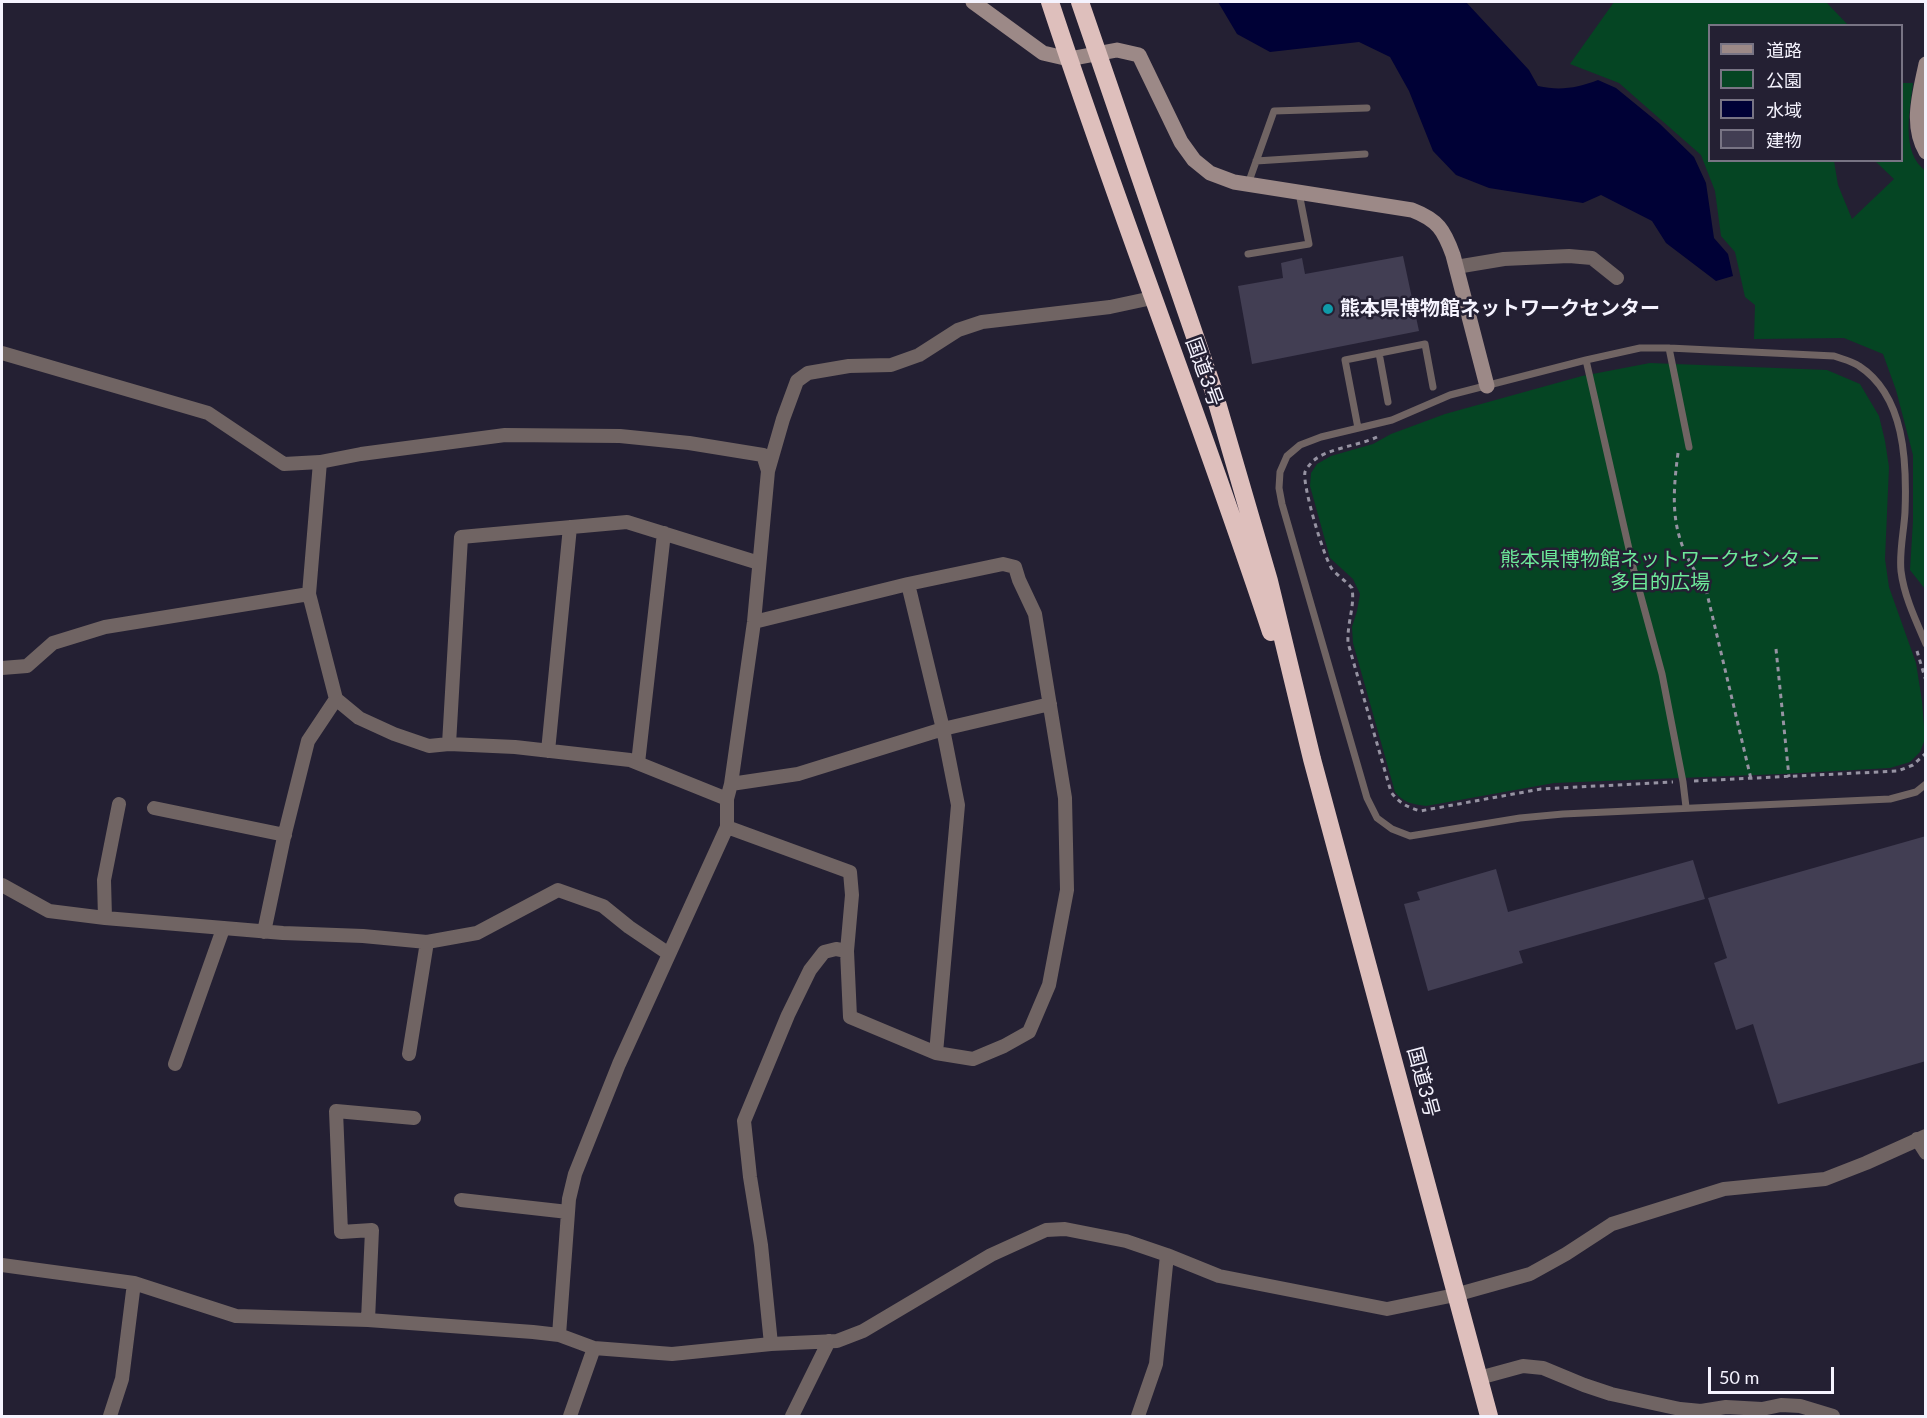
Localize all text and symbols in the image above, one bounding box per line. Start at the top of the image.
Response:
legend [1708,24,1903,162]
text: 道路 [1766,39,1802,61]
text: 公園 [1766,69,1802,91]
text: 水域 [1766,99,1802,121]
text: 建物 [1766,129,1802,151]
place label: 熊本県博物館ネットワークセンター [1340,297,1660,321]
marker: 熊本県博物館ネットワークセンター [1321,302,1335,316]
street label: 国道3号 [1180,334,1228,410]
park label: 熊本県博物館ネットワークセンター 多目的広場 [1500,548,1820,595]
street label: 国道3号 [1402,1044,1444,1120]
scale bar [1711,1355,1837,1393]
text: 50 m [1719,1366,1759,1388]

